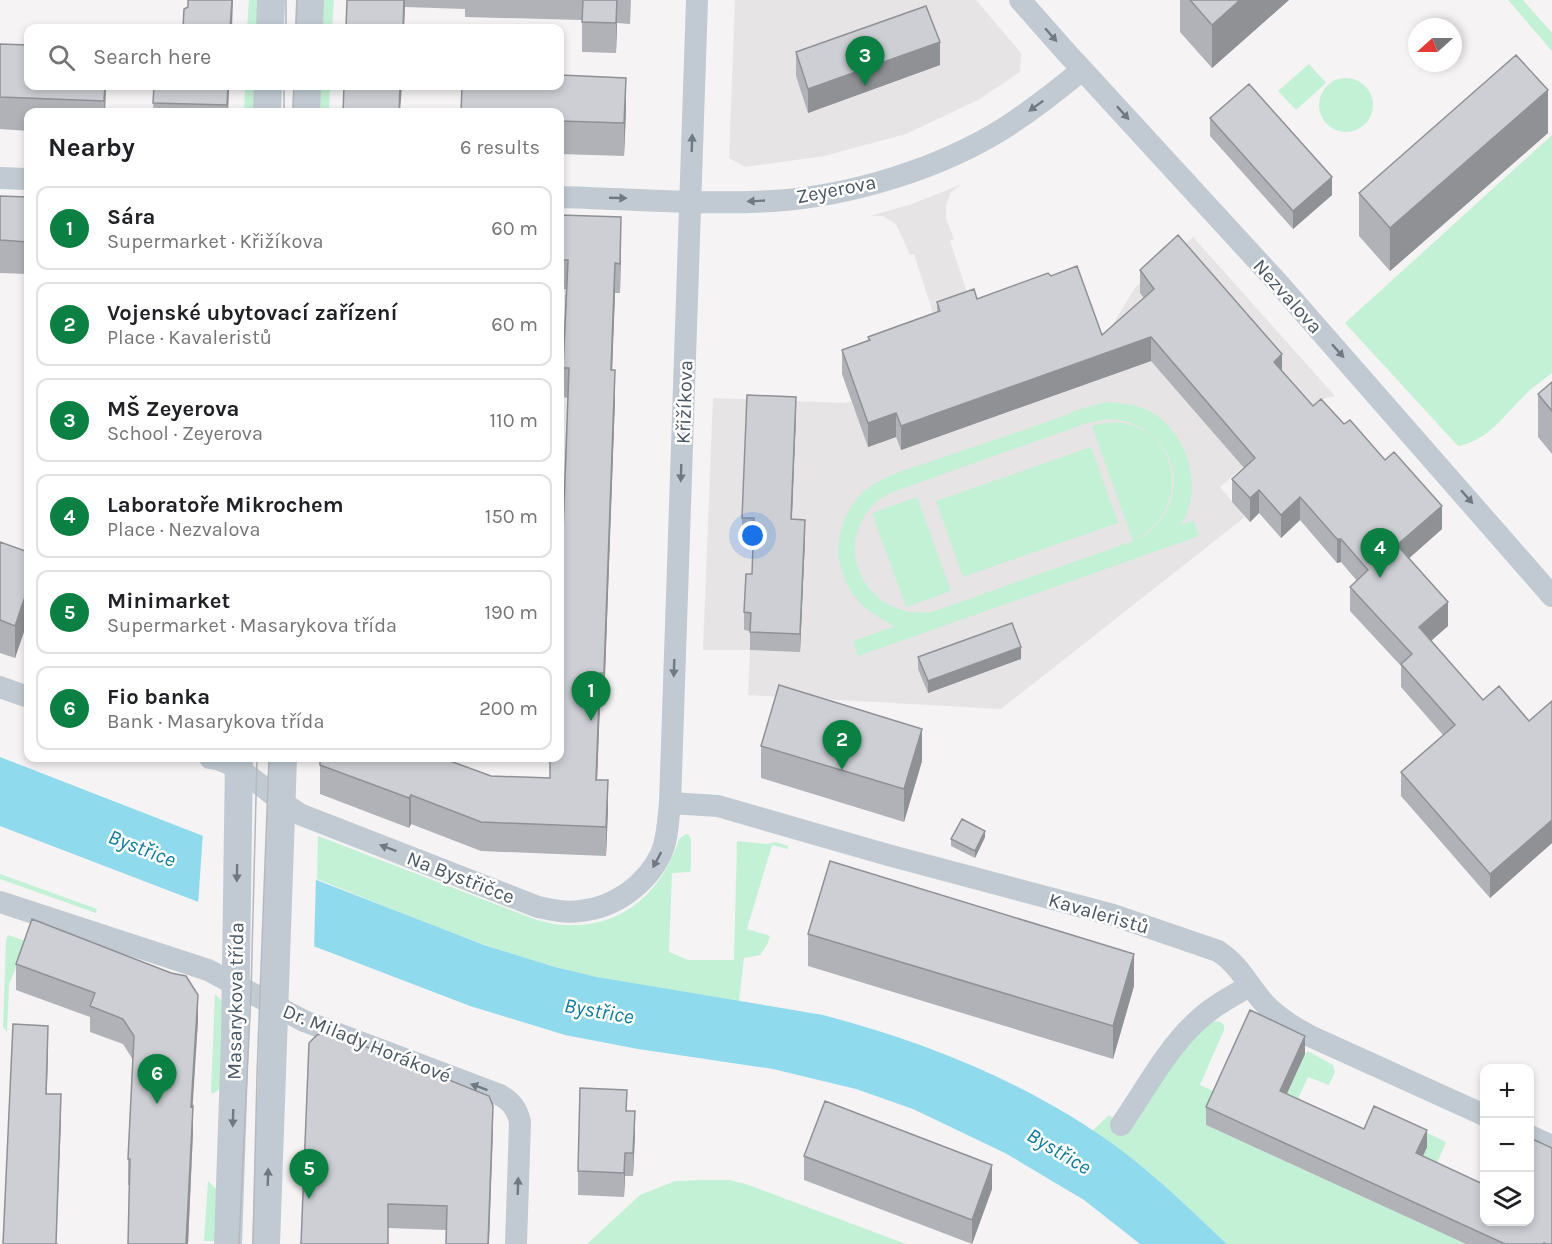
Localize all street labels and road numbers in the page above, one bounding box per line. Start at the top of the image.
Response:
street label: Zeyerova [794,170,878,208]
street label: Nezvalova [1248,254,1327,338]
street label: Křižíkova [672,360,697,444]
street label: Na Bystřičce [404,846,518,909]
street label: Kavaleristů [1046,888,1152,939]
street label: Masarykova třída [223,922,248,1080]
street label: Dr. Milady Horákové [279,999,454,1088]

